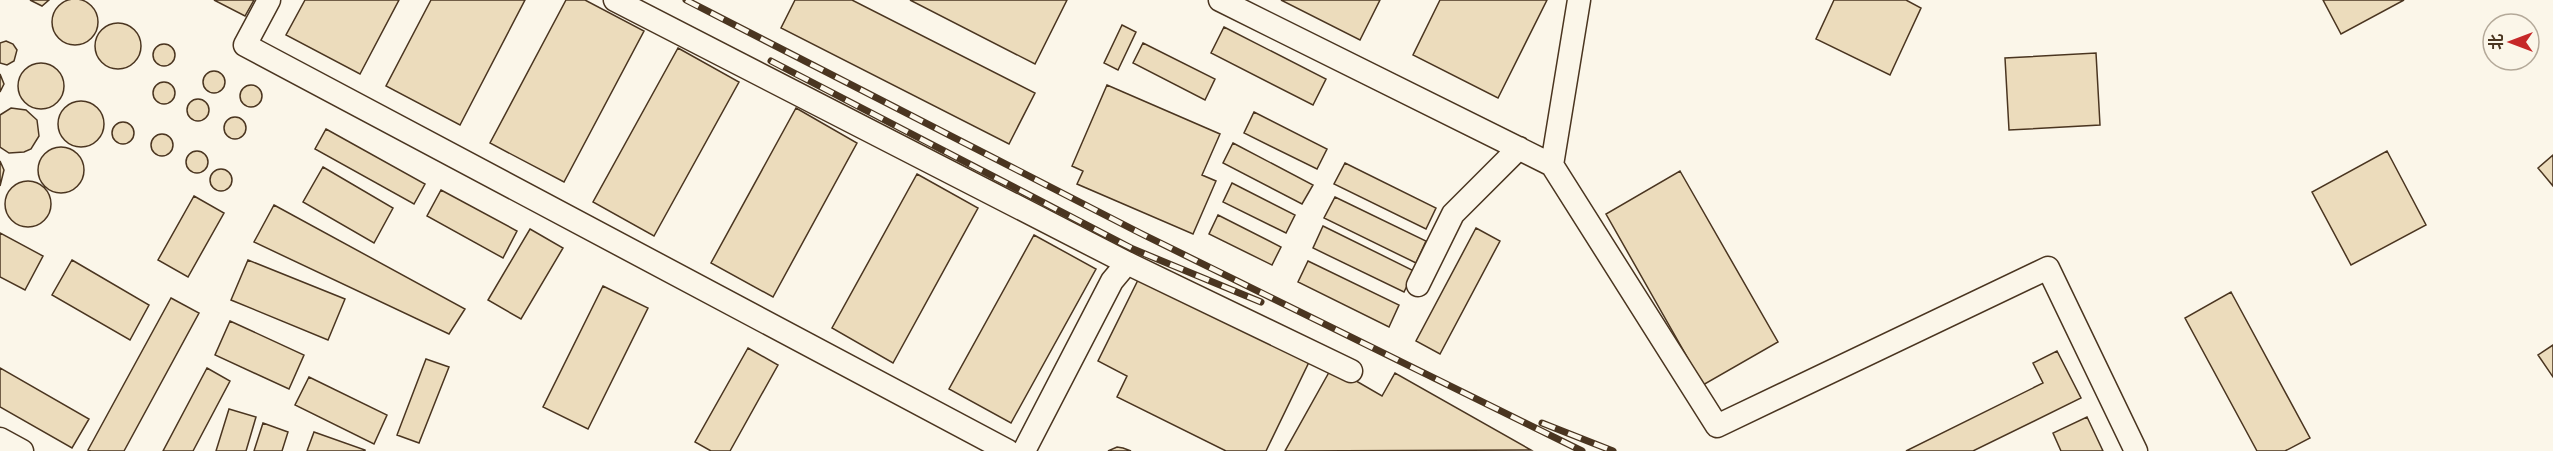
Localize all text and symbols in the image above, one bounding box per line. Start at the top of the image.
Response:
north arrow [2481,12,2541,72]
text: 北 [2487,34,2506,50]

